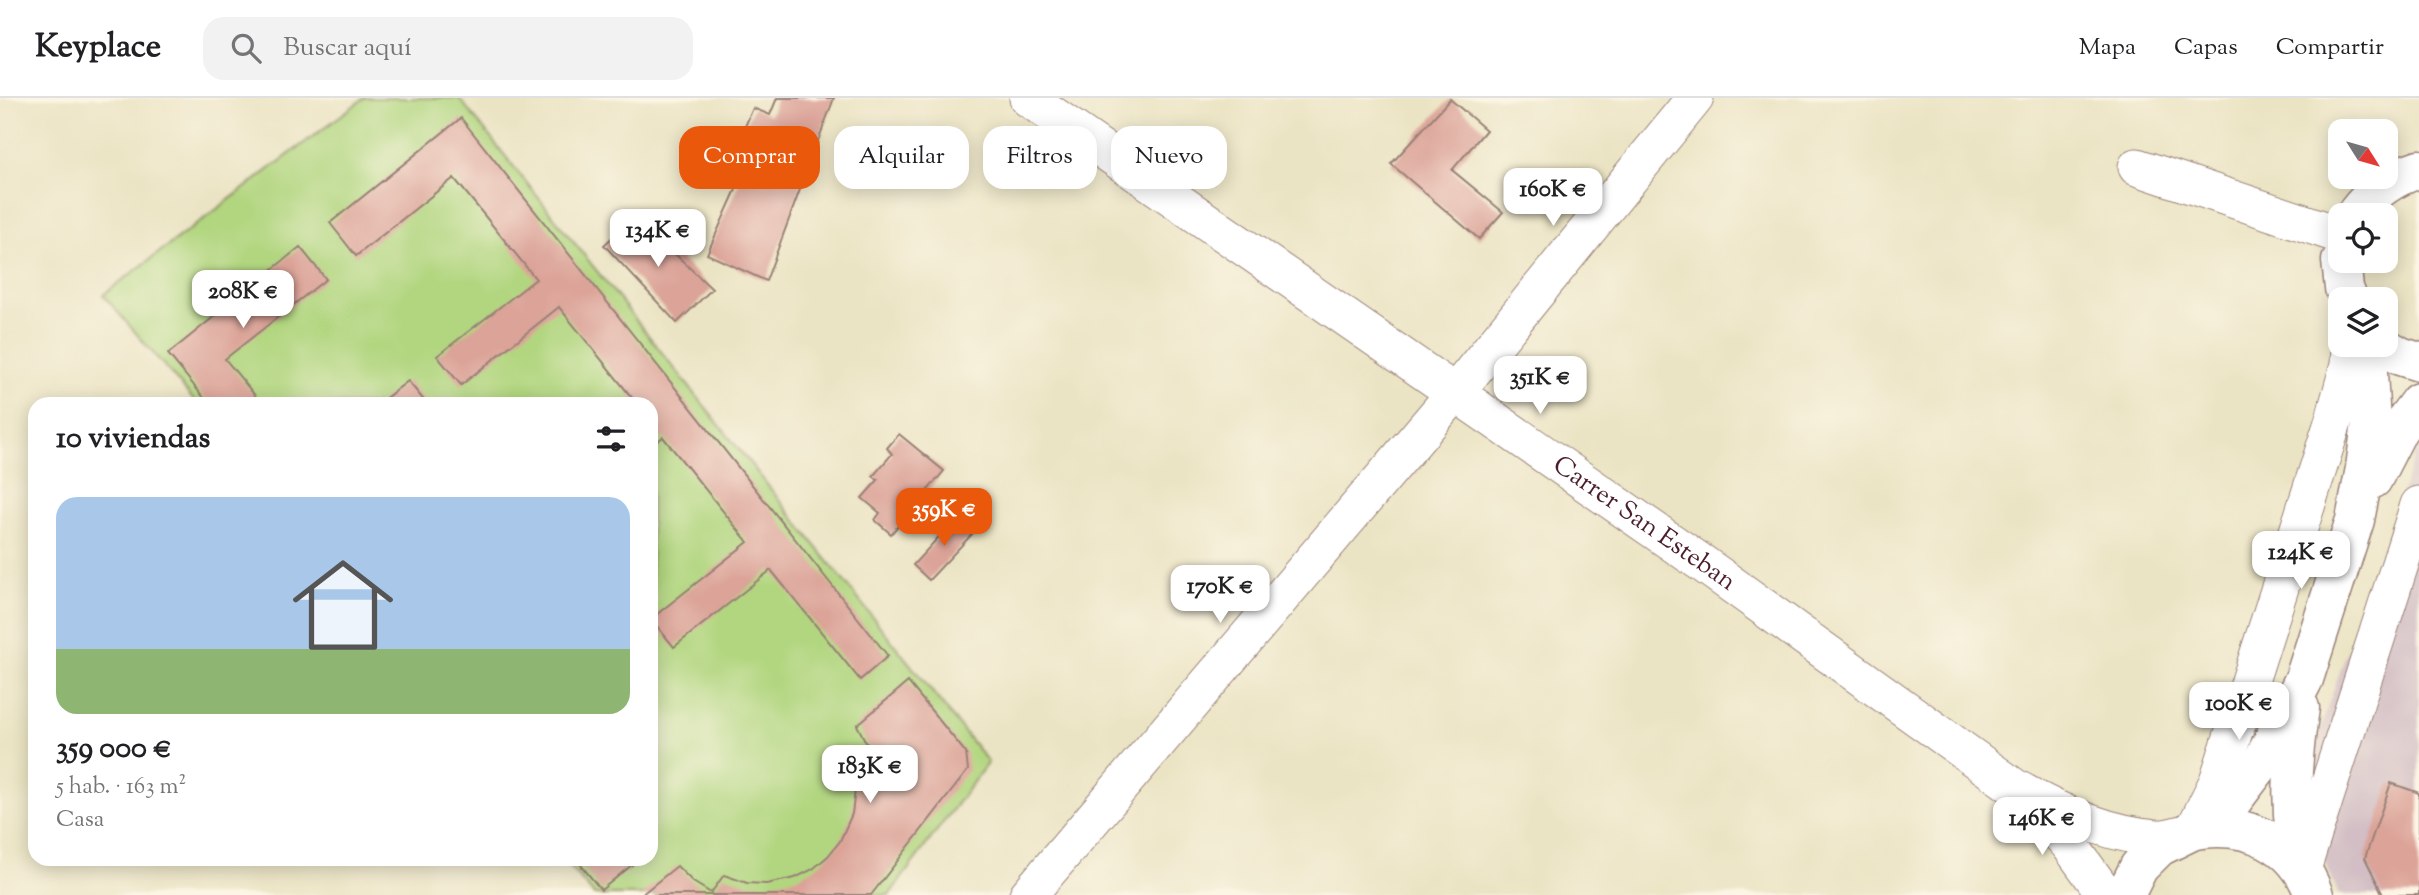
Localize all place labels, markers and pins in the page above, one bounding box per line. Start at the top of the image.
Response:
pin: 160K € [1496,169,1610,228]
pin: 134K € [601,209,715,269]
pin: 208K € [186,271,300,330]
pin: 351K € [1483,356,1597,416]
pin: 359K € [887,489,1001,548]
pin: 124K € [2244,532,2358,591]
pin: 170K € [1163,566,1277,625]
pin: 100K € [2182,682,2296,742]
pin: 183K € [813,746,927,805]
pin: 146K € [1985,798,2099,857]

